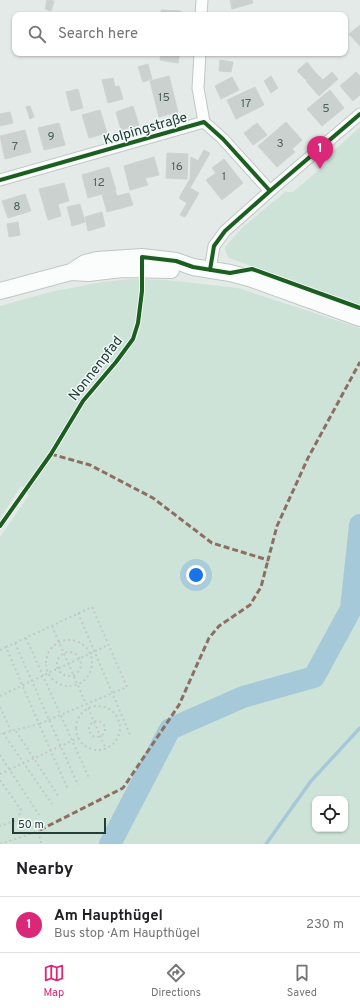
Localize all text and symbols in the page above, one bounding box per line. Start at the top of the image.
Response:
search box [12,12,348,56]
icon: search [26,23,48,45]
text: Search here [58,25,138,44]
house number: 15 [158,90,170,106]
house number: 17 [241,96,251,112]
house number: 5 [322,101,330,117]
street label: Kolpingstraße [101,109,189,150]
house number: 9 [47,129,55,145]
house number: 3 [276,136,284,152]
pin: 1 [307,136,333,169]
house number: 7 [12,139,18,155]
house number: 16 [171,159,183,175]
house number: 1 [222,169,226,185]
house number: 12 [93,175,105,191]
house number: 8 [13,199,21,215]
street label: Nonnenpfad [66,333,127,405]
your location [186,565,206,585]
map controls [312,796,348,832]
button: locate [312,796,348,832]
scale bar [12,816,106,835]
text: 50 m [18,818,44,832]
text: Nearby [16,859,73,881]
text: Am Haupthügel [54,907,163,926]
text: 1 [26,917,32,933]
text: 230 m [306,917,344,933]
text: Bus stop · Am Haupthügel [54,926,200,942]
tab: Map [43,962,65,1000]
tab: Directions [151,962,201,1000]
tab: Saved [287,962,317,1000]

